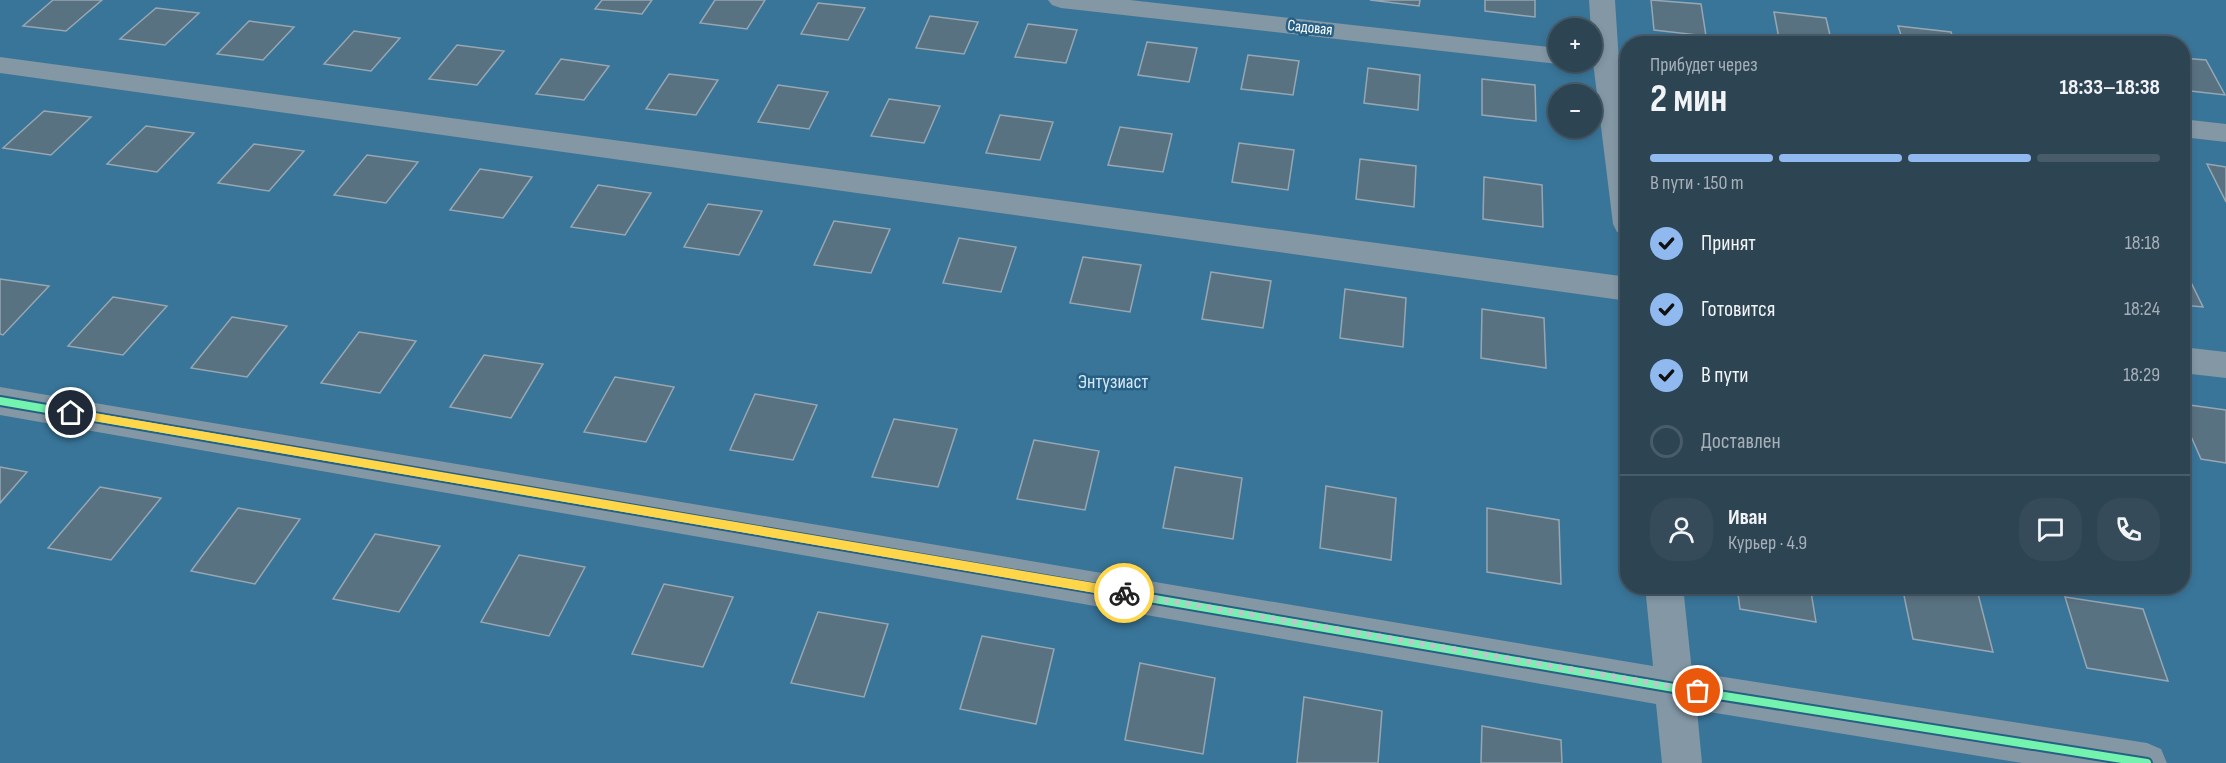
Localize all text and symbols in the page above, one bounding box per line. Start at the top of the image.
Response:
street label: Садовая [1286,16,1334,40]
map controls [1548,18,1602,138]
button: + [1548,18,1602,72]
text: Прибудет через [1650,53,1758,77]
text: 18:33–18:38 [2059,74,2160,101]
text: 2 мин [1650,76,1727,123]
button: − [1548,84,1602,138]
text: В пути · 150 m [1650,171,1744,195]
icon: check [1650,227,1683,260]
text: Принят [1701,230,1756,257]
text: 18:18 [2125,231,2160,255]
icon: check [1650,293,1683,326]
text: Готовится [1701,296,1775,323]
text: 18:24 [2124,297,2160,321]
icon: check [1650,359,1683,392]
text: В пути [1701,362,1749,389]
text: 18:29 [2123,363,2160,387]
park label: Энтузиаст [1078,370,1148,394]
pin [45,387,96,438]
icon: home [54,396,87,429]
text: Доставлен [1701,428,1781,455]
button: person [1650,498,1713,561]
button: chat [2019,498,2082,561]
button: phone [2097,498,2160,561]
text: Иван [1728,504,1767,531]
text: Курьер · 4.9 [1728,531,1807,555]
courier [1094,563,1154,623]
icon: bike [1108,577,1141,610]
pin [1672,665,1723,716]
icon: bag [1681,674,1714,707]

